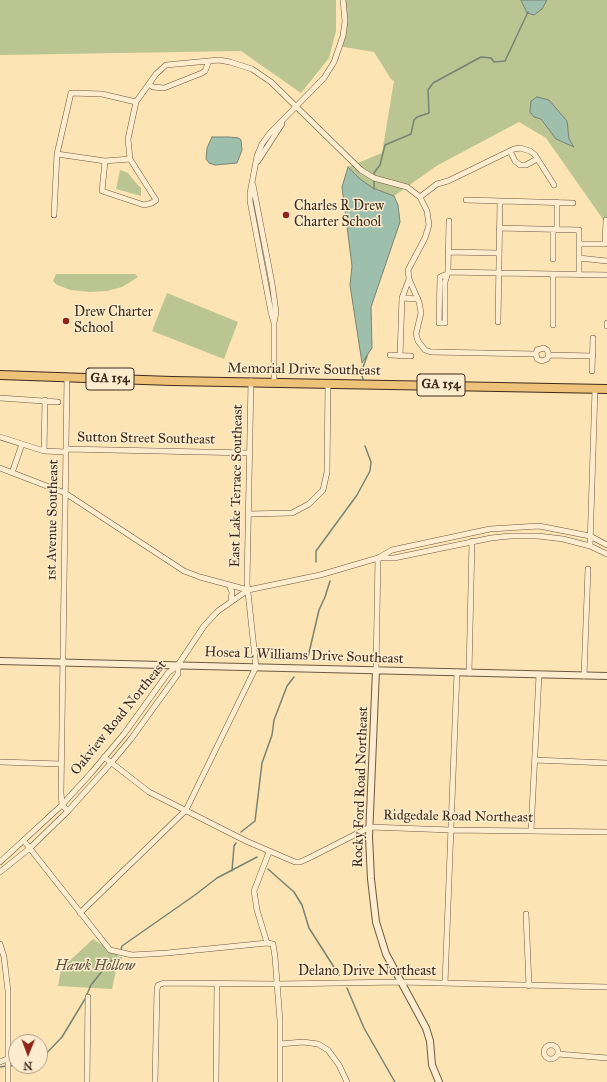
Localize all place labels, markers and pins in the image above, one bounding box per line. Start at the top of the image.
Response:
place label: Charles R Drew Charter School [294,199,384,232]
marker: Charles R Drew Charter School [281,210,291,220]
place label: Drew Charter School [74,305,153,338]
marker: Drew Charter School [61,316,71,326]

